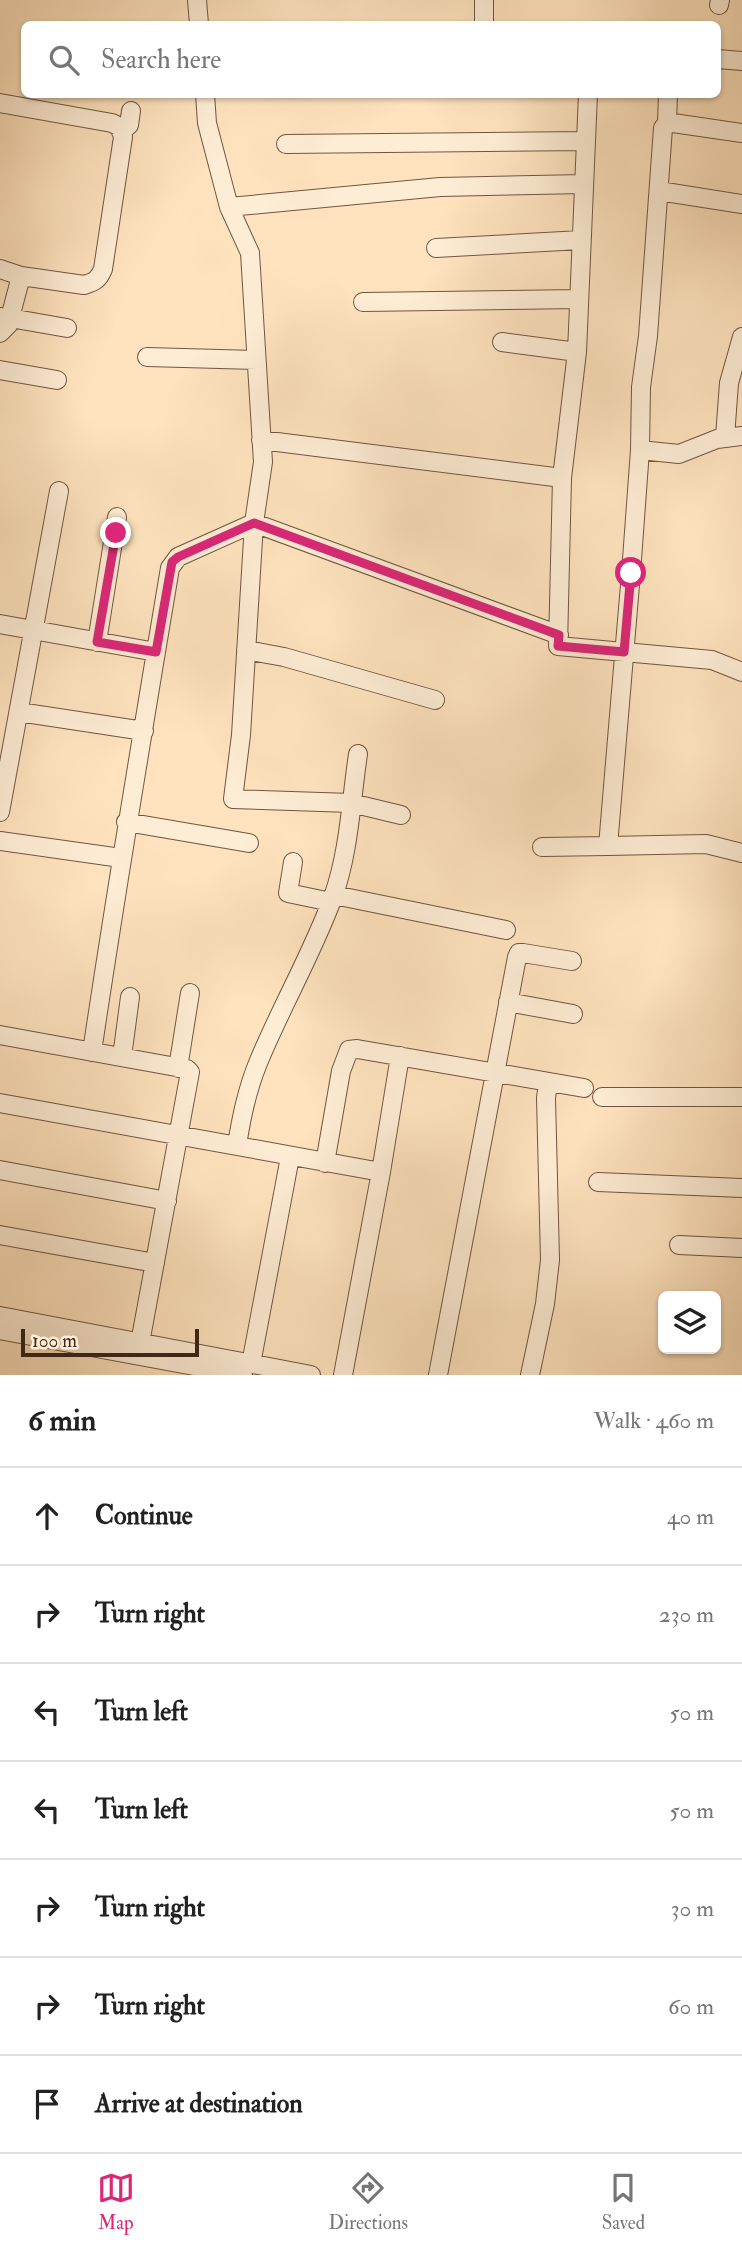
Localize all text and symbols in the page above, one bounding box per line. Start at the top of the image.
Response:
search box [21,21,721,98]
icon: search [45,41,83,79]
text: Search here [101,44,221,76]
route end [100,517,131,548]
route start [615,557,646,588]
map controls [658,1291,721,1354]
button: layers [658,1291,721,1354]
scale bar [21,1326,200,1358]
text: 100 m [32,1329,77,1353]
text: 6 min [28,1402,96,1439]
text: Walk · 460 m [594,1406,714,1435]
icon: ahead [28,1497,66,1535]
text: Continue [95,1500,193,1532]
text: 40 m [667,1502,714,1531]
icon: right [28,1595,66,1633]
text: Turn right [95,1598,205,1630]
text: 230 m [659,1600,714,1629]
icon: left [28,1693,66,1731]
text: Turn left [95,1696,188,1728]
text: 50 m [670,1698,714,1727]
icon: left [28,1791,66,1829]
text: Turn left [95,1794,188,1826]
text: 50 m [670,1796,714,1825]
icon: right [28,1889,66,1927]
text: Turn right [95,1892,205,1924]
text: 30 m [671,1894,714,1923]
icon: right [28,1987,66,2025]
text: Turn right [95,1990,205,2022]
text: 60 m [668,1992,714,2021]
icon: arrive [28,2085,66,2123]
text: Arrive at destination [95,2088,303,2120]
tab: Map [97,2169,135,2235]
tab: Directions [328,2169,408,2235]
tab: Saved [602,2169,645,2235]

